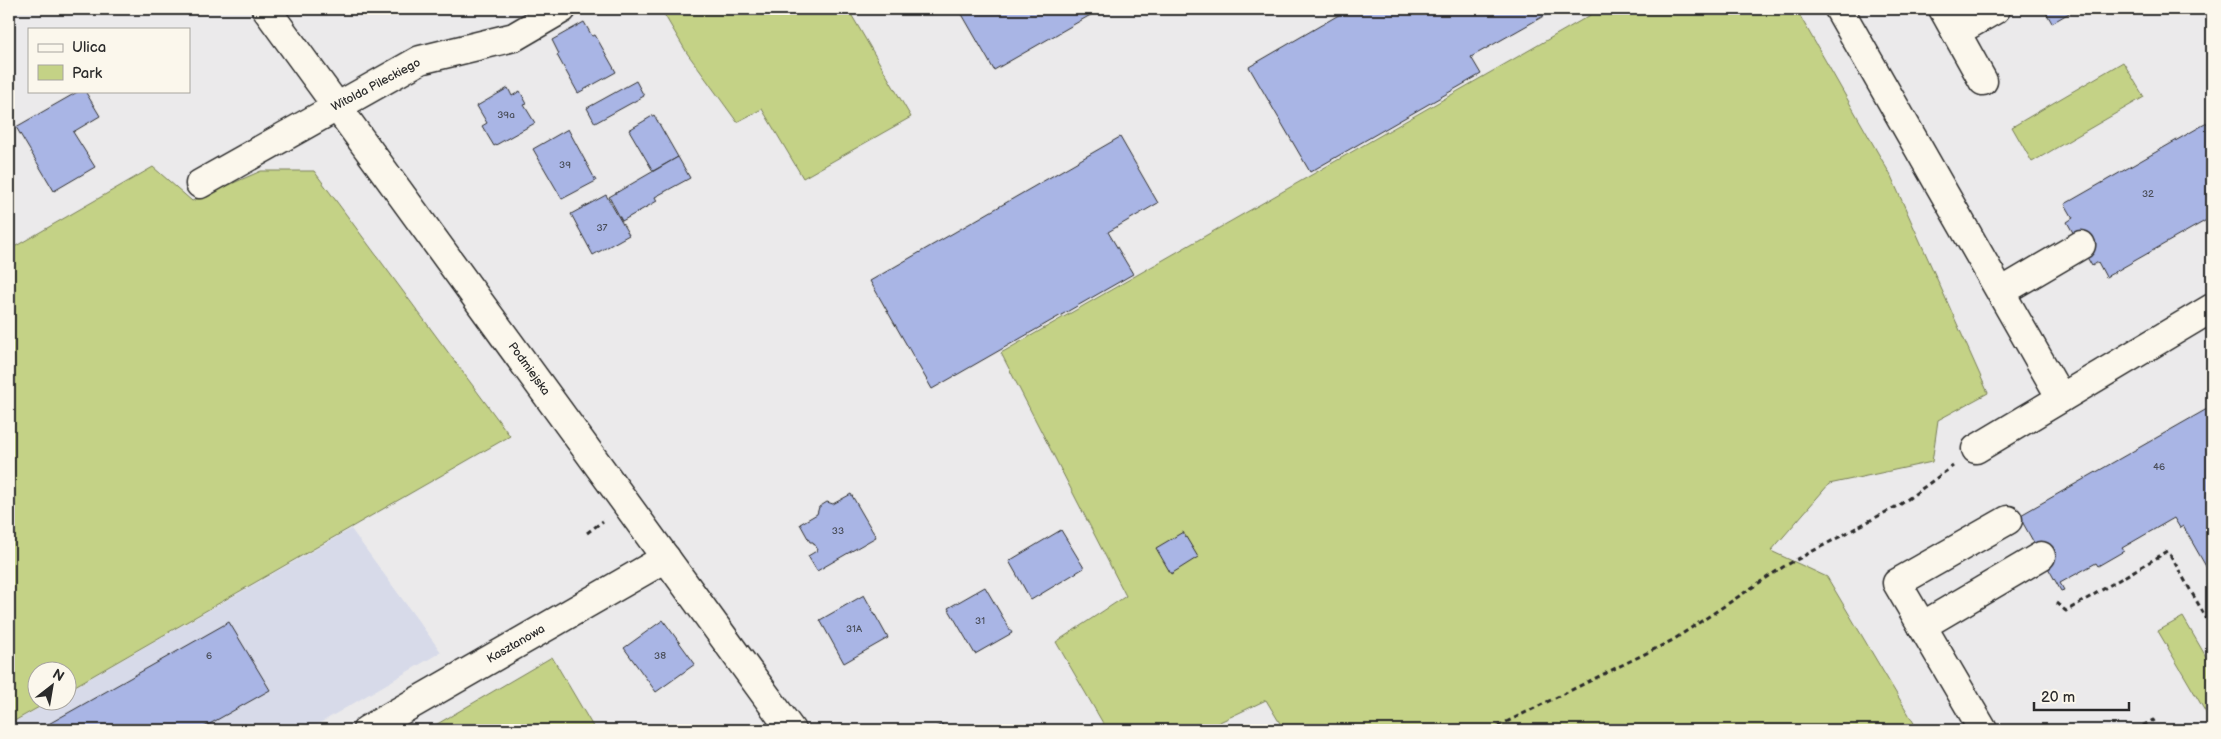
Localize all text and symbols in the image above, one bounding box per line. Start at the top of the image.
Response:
legend [28,28,190,92]
text: Ulica [72,38,106,57]
street label: Witolda Pileckiego [329,55,423,115]
text: Park [72,64,103,83]
house number: 39a [497,109,515,121]
house number: 39 [559,159,571,171]
house number: 32 [2142,188,2154,200]
house number: 37 [596,222,608,234]
street label: Podmiejska [505,340,553,399]
house number: 46 [2153,461,2165,473]
house number: 33 [832,525,844,537]
house number: 31 [975,615,985,627]
street label: Kasztanowa [484,621,548,667]
house number: 31A [846,623,863,635]
house number: 6 [206,650,212,662]
house number: 38 [654,650,666,662]
north arrow [28,662,78,712]
text: N [50,665,67,685]
scale bar [2034,679,2128,711]
text: 20 m [2041,688,2075,707]

